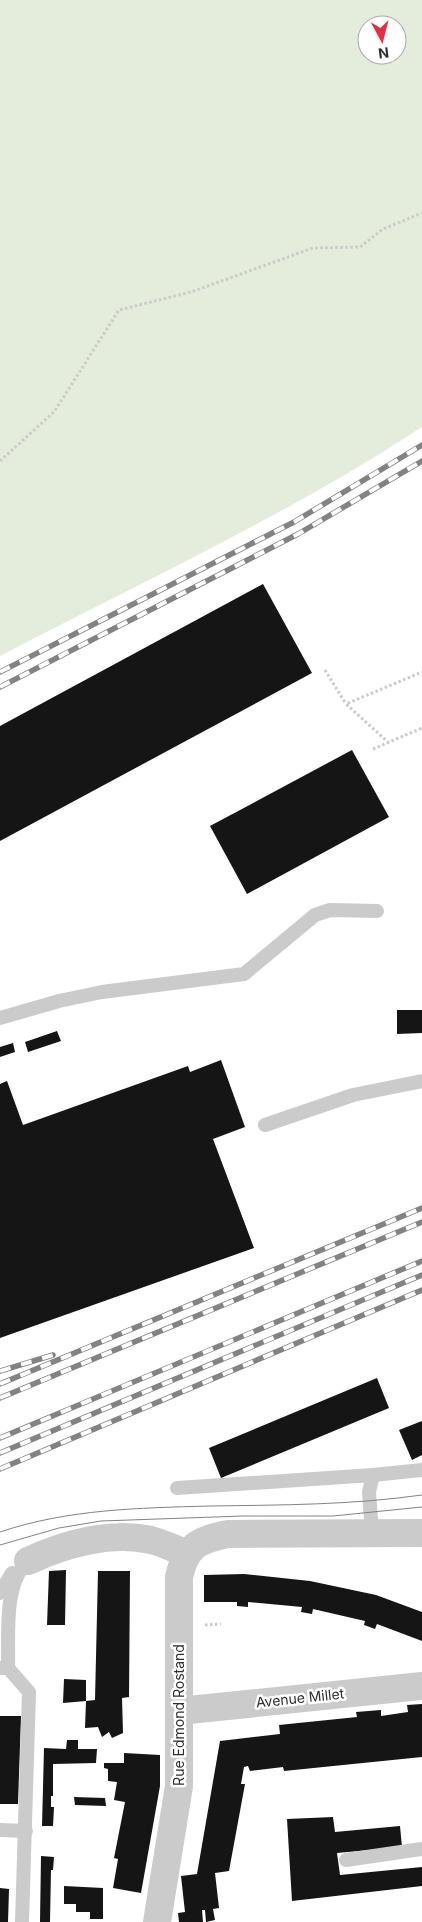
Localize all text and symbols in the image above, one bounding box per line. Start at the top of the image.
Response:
north arrow [357,15,407,65]
text: N [377,44,390,62]
street label: Rue Edmond Rostand [170,1644,187,1786]
street label: Avenue Millet [255,1684,345,1711]

